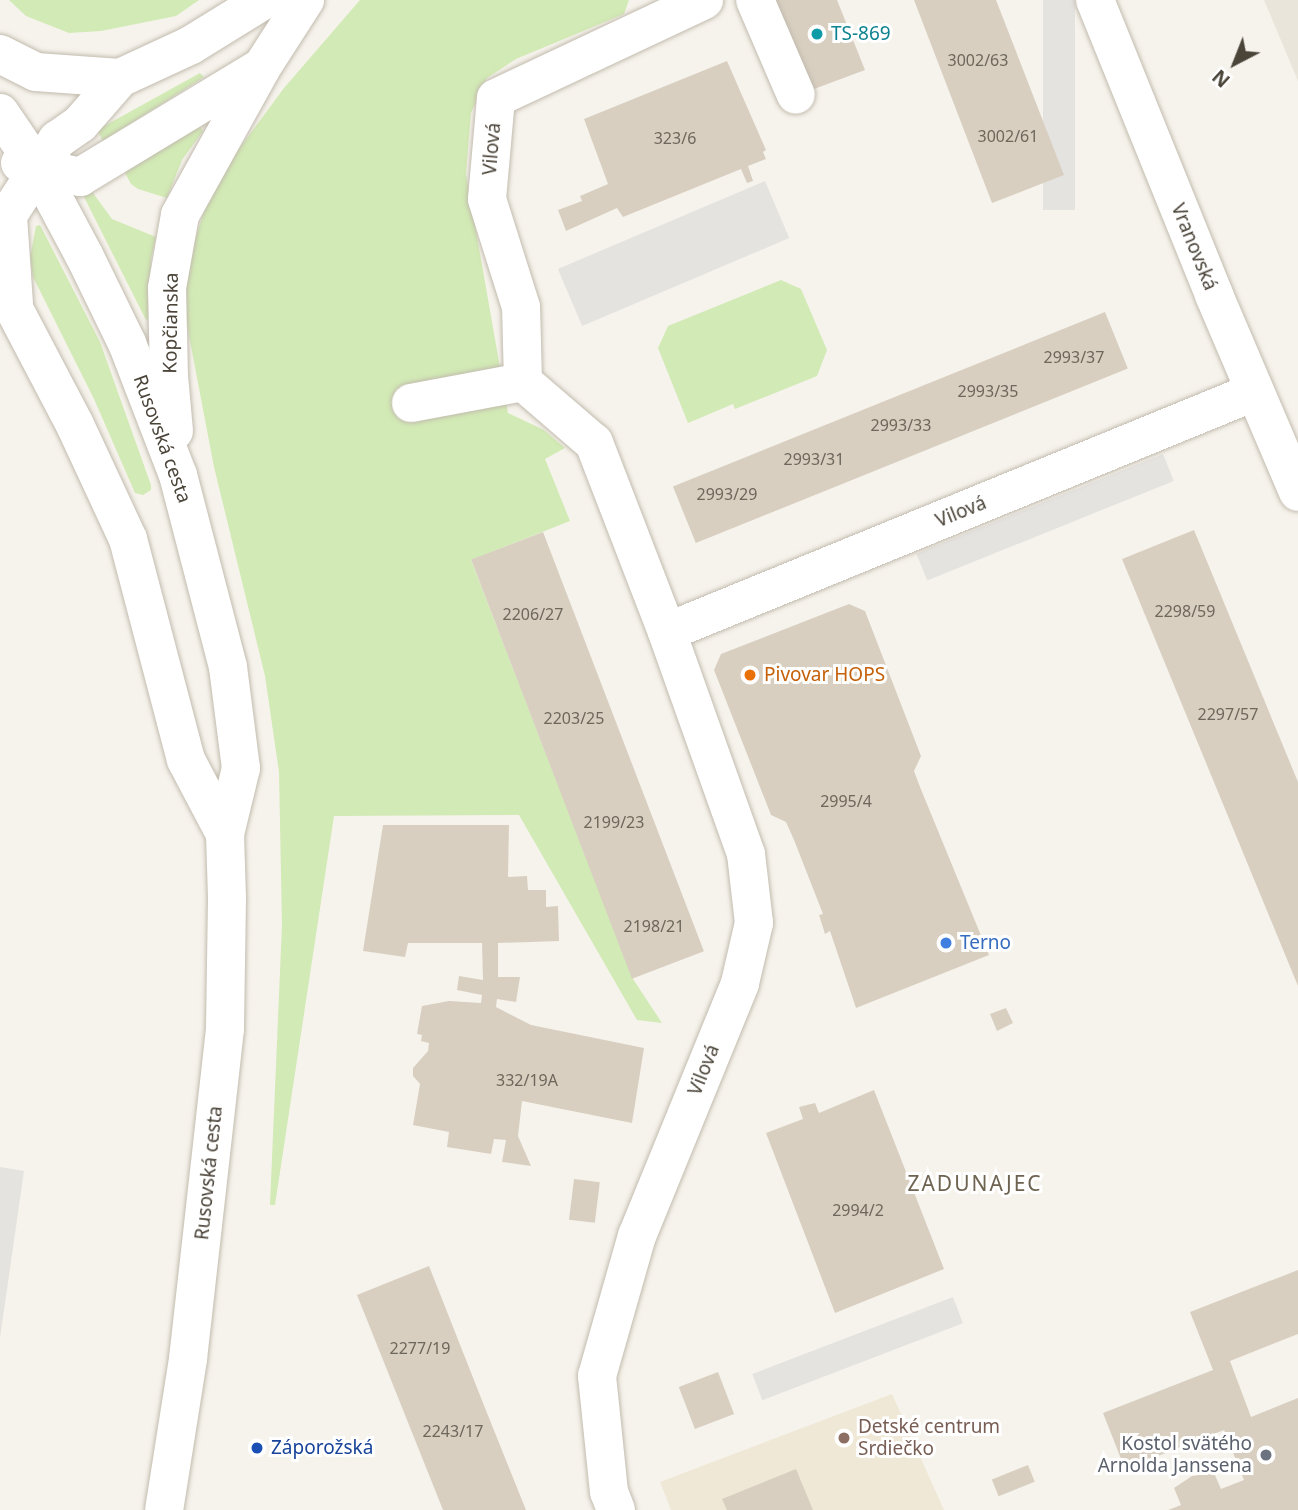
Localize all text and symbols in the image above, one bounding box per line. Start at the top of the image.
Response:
place label: TS-869 [831,23,891,45]
marker: TS-869 [809,26,825,42]
north arrow [1200,28,1270,98]
house number: 3002/63 [948,50,1008,70]
text: N [1207,64,1235,93]
street label: Vilová [478,122,506,176]
house number: 3002/61 [978,126,1038,146]
house number: 323/6 [654,128,696,148]
street label: Vranovská [1166,200,1222,294]
street label: Kopčianska [159,272,183,374]
house number: 2993/37 [1044,347,1104,367]
street label: Rusovská cesta [128,372,196,506]
house number: 2993/35 [958,381,1018,401]
house number: 2993/33 [871,415,931,435]
house number: 2993/31 [784,449,844,469]
house number: 2993/29 [697,484,757,504]
street label: Vilová [932,492,990,532]
house number: 2298/59 [1155,601,1215,621]
house number: 2206/27 [503,604,563,624]
place label: Pivovar HOPS [764,664,885,686]
marker: Pivovar HOPS [742,667,758,683]
house number: 2297/57 [1198,704,1258,724]
house number: 2203/25 [544,708,604,728]
house number: 2995/4 [820,791,872,811]
house number: 2199/23 [584,812,644,832]
house number: 2198/21 [624,916,684,936]
place label: Terno [960,932,1011,954]
marker: Terno [938,935,954,951]
street label: Vilová [684,1041,724,1099]
house number: 332/19A [496,1070,558,1090]
street label: Rusovská cesta [191,1105,227,1241]
district label: ZADUNAJEC [909,1170,1041,1196]
house number: 2994/2 [832,1200,884,1220]
house number: 2277/19 [390,1338,450,1358]
place label: Detské centrum Srdiečko [858,1416,1000,1460]
house number: 2243/17 [423,1421,483,1441]
marker: Detské centrum Srdiečko [836,1430,852,1446]
place label: Kostol svätého Arnolda Janssena [1098,1433,1252,1477]
place label: Záporožská [271,1437,373,1459]
marker: Záporožská [249,1440,265,1456]
marker: Kostol svätého Arnolda Janssena [1258,1447,1274,1463]

